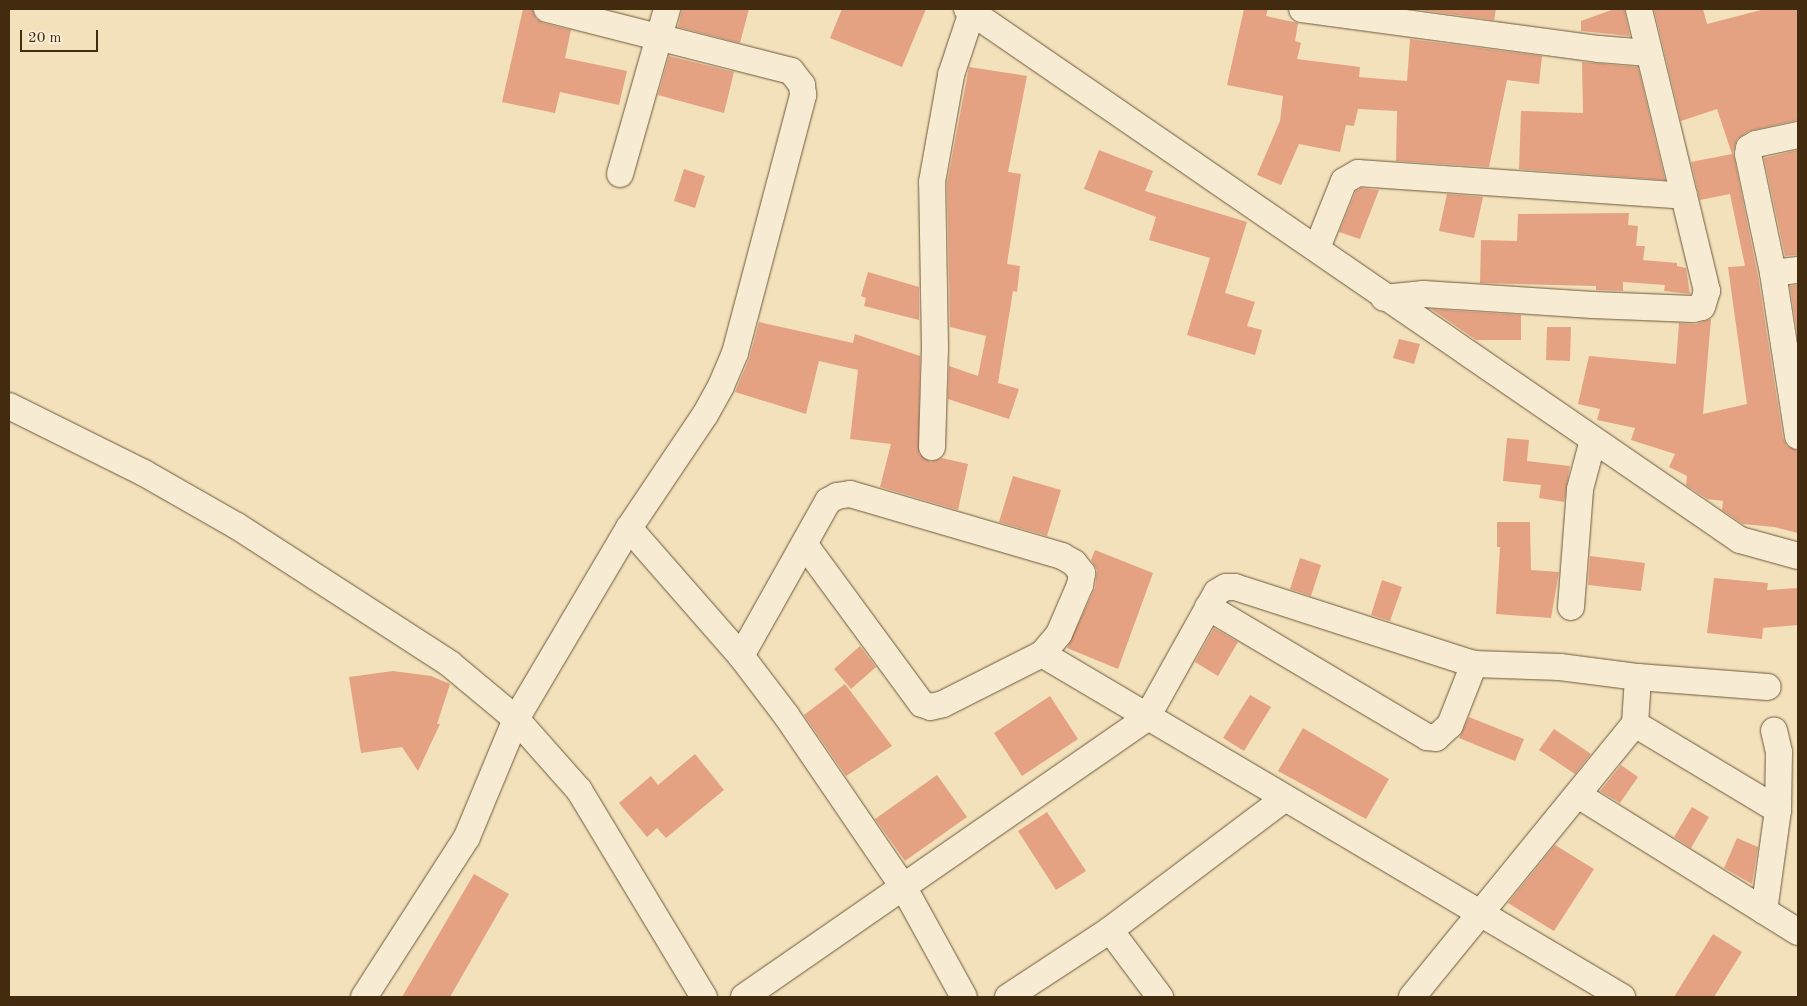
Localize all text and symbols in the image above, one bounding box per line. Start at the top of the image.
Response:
scale bar [22,20,100,52]
text: 20 m [28,31,62,46]

